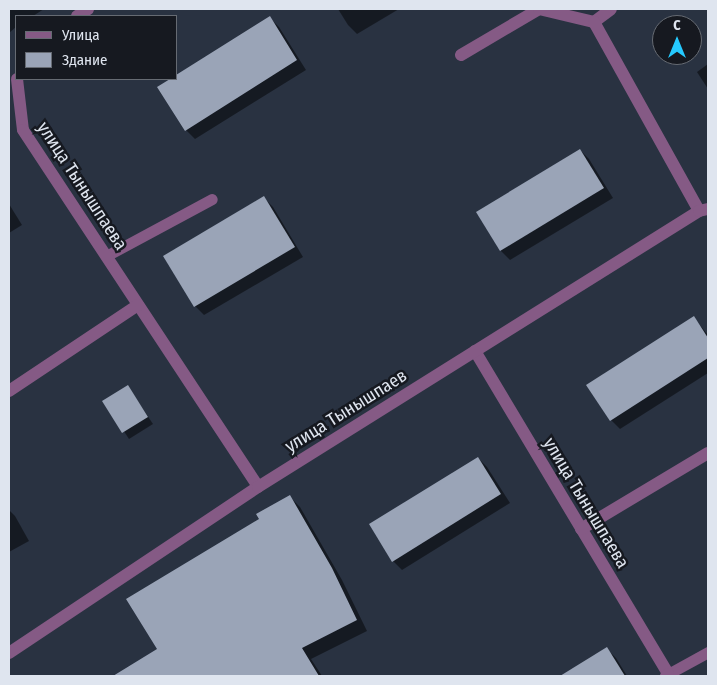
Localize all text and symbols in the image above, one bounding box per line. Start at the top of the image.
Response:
legend [15,15,178,80]
north arrow [652,15,702,65]
text: С [673,17,681,34]
text: Улица [62,26,100,44]
text: Здание [62,51,108,69]
street label: улица Тынышпаева [33,118,131,254]
street label: улица Тынышпаев [281,365,411,457]
street label: улица Тынышпаева [539,434,633,572]

